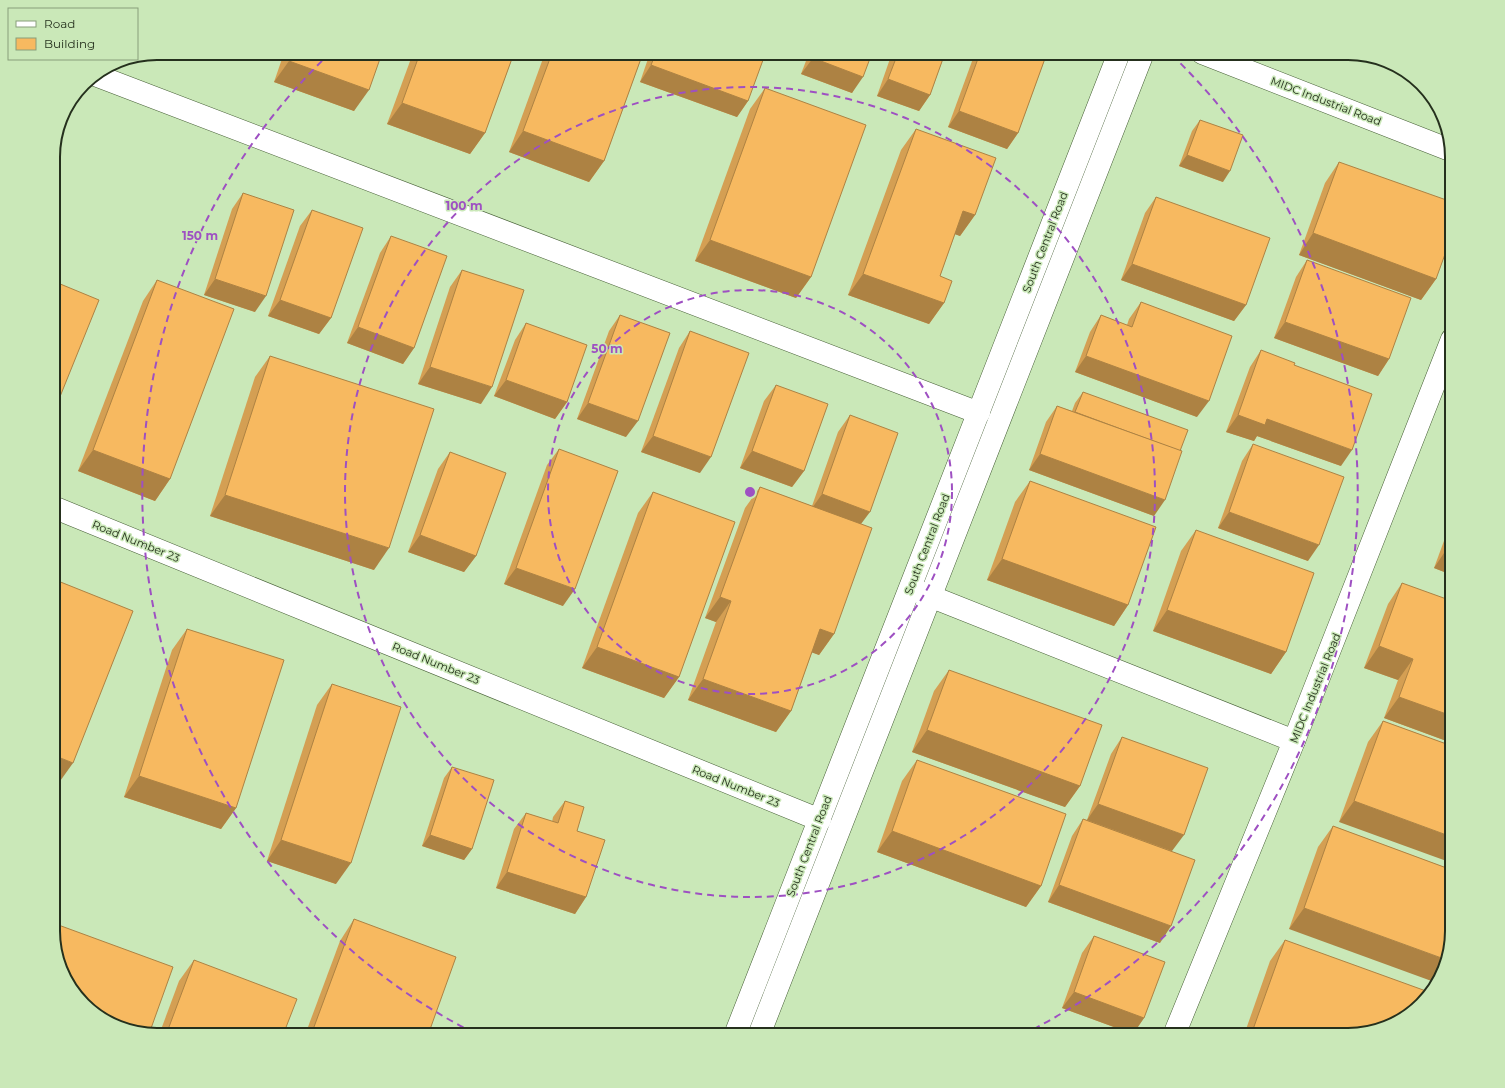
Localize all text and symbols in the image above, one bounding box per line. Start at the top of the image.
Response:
legend [8,8,138,60]
text: Road [44,16,75,31]
text: Building [44,36,95,51]
street label: MIDC Industrial Road [1269,73,1383,129]
street label: South Central Road [1019,190,1071,294]
text: 100 m [446,198,482,213]
text: 150 m [182,228,218,243]
text: 50 m [591,341,623,356]
centre of rings [743,485,757,499]
street label: South Central Road [901,492,953,596]
street label: Road Number 23 [90,517,182,565]
street label: MIDC Industrial Road [1287,631,1343,745]
street label: Road Number 23 [390,639,482,687]
street label: Road Number 23 [690,762,782,810]
street label: South Central Road [783,794,835,898]

